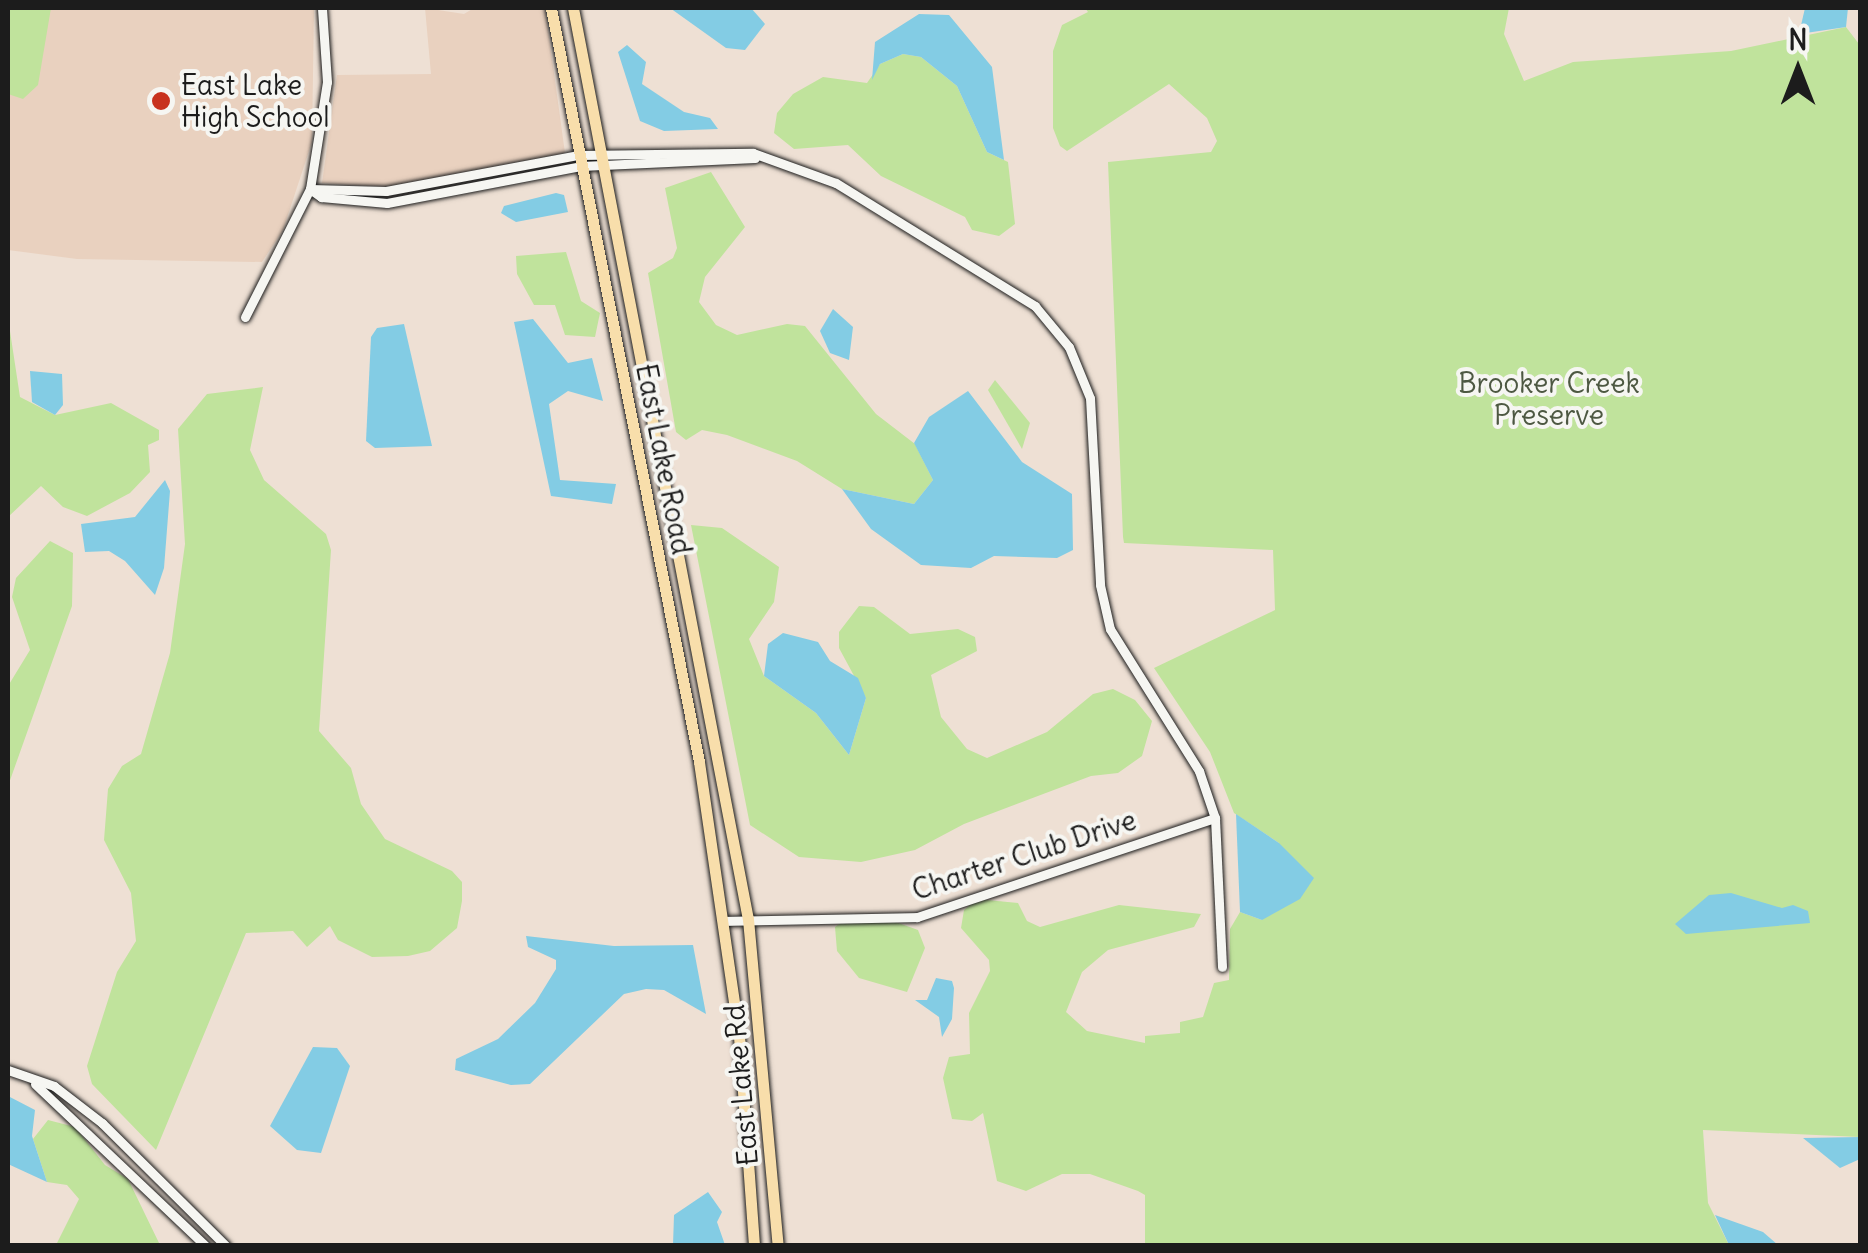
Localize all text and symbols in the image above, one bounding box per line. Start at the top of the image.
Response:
north arrow [1748,20,1848,120]
text: N [1788,22,1808,58]
place label: East Lake High School [181,68,330,134]
marker: East Lake High School [150,90,172,112]
street label: East Lake Road [629,361,699,557]
park label: Brooker Creek Preserve [1458,366,1640,432]
street label: Charter Club Drive [908,803,1140,907]
street label: East Lake Rd [717,1003,765,1167]

